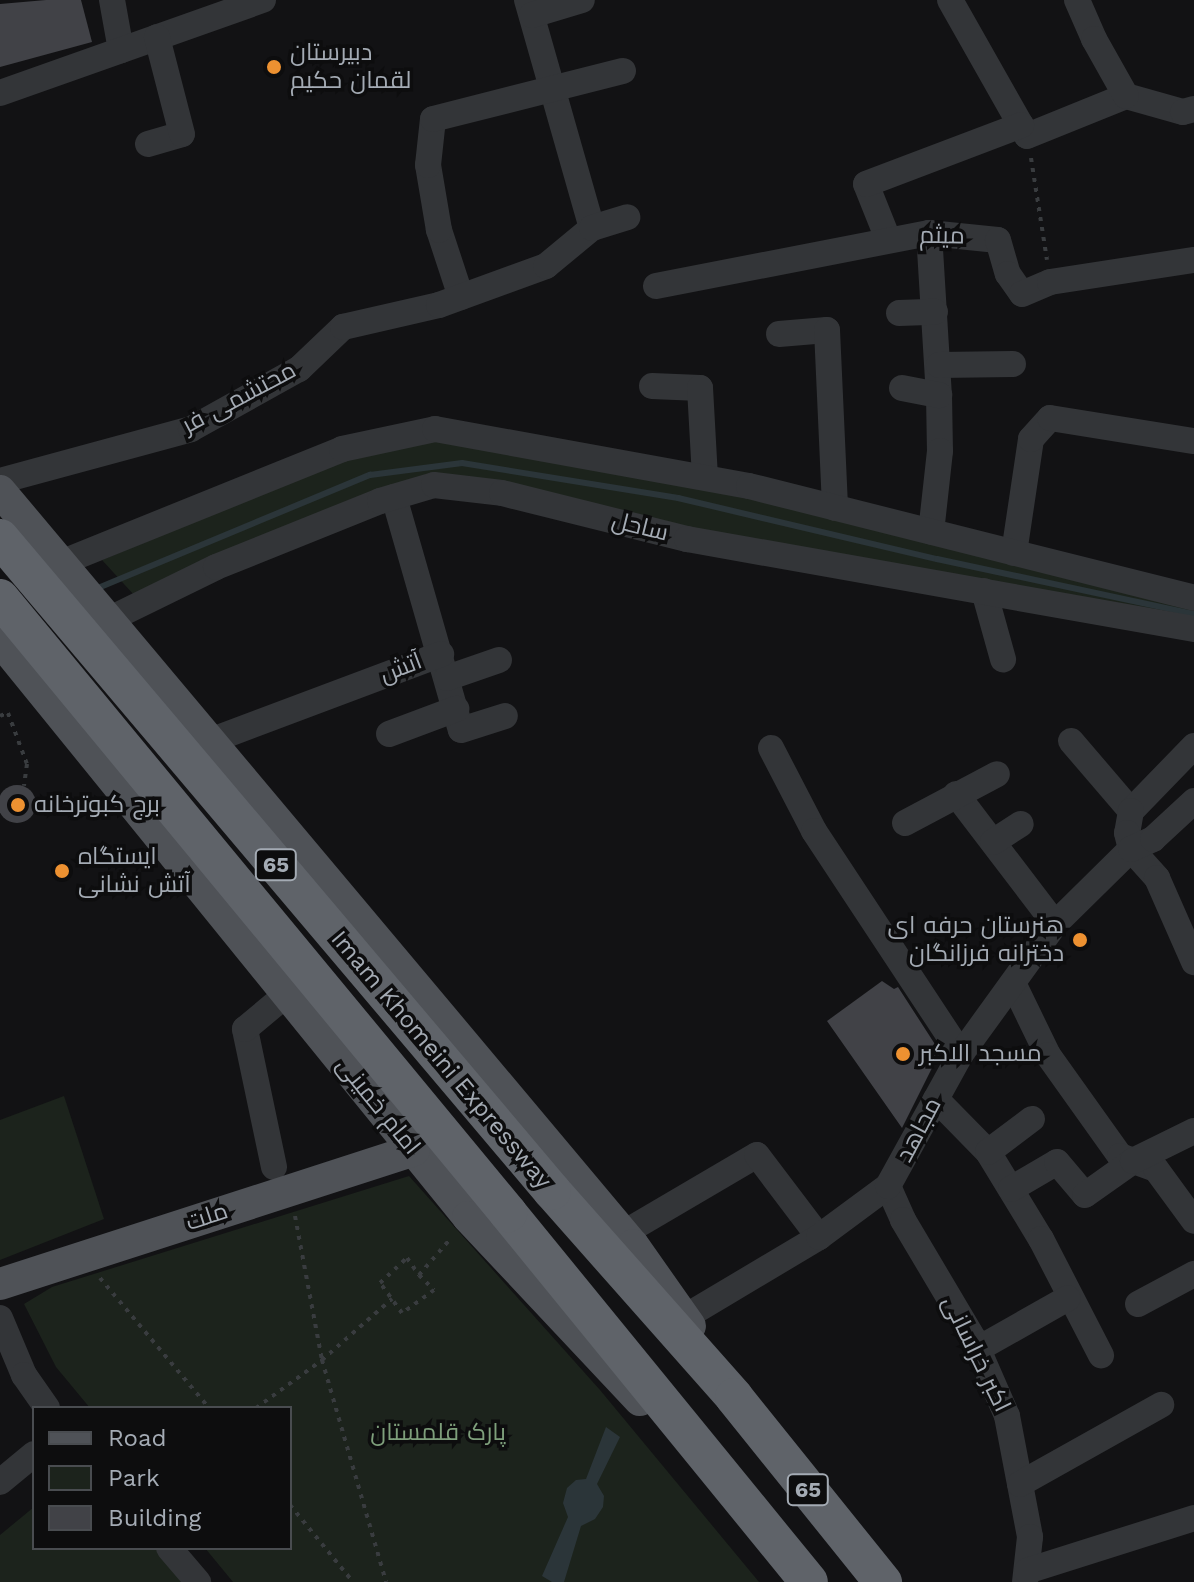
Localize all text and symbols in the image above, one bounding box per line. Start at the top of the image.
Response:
place label: دبیرستان لقمان حکیم [290,39,411,95]
marker: دبیرستان لقمان حکیم [265,58,283,76]
street label: میثم [919,221,965,251]
street label: محتشمی فر [177,356,301,440]
street label: ساحل [609,506,671,548]
street label: آتش [376,647,426,689]
place label: برج کبوترخانه [34,791,160,819]
marker: برج کبوترخانه [9,796,27,814]
place label: ایستگاه آتش نشانی [78,843,191,899]
road number: 65 [254,847,298,883]
marker: ایستگاه آتش نشانی [53,862,71,880]
place label: هنرستان حرفه ای دخترانه فرزانگان [887,912,1064,968]
street label: Imam Khomeini Expressway [325,925,557,1195]
marker: هنرستان حرفه ای دخترانه فرزانگان [1071,931,1089,949]
place label: مسجد الاکبر [919,1040,1042,1068]
marker: مسجد الاکبر [894,1045,912,1063]
street label: امام خمینی [330,1051,426,1161]
street label: مجاهد [890,1093,948,1167]
street label: ملت [182,1197,232,1237]
street label: اکبر خراسانی [936,1291,1016,1417]
legend [32,1406,292,1550]
park label: پارک قلمستان [370,1419,506,1447]
text: Road [108,1424,167,1452]
text: Park [108,1464,160,1492]
road number: 65 [786,1472,830,1508]
text: Building [108,1504,201,1532]

